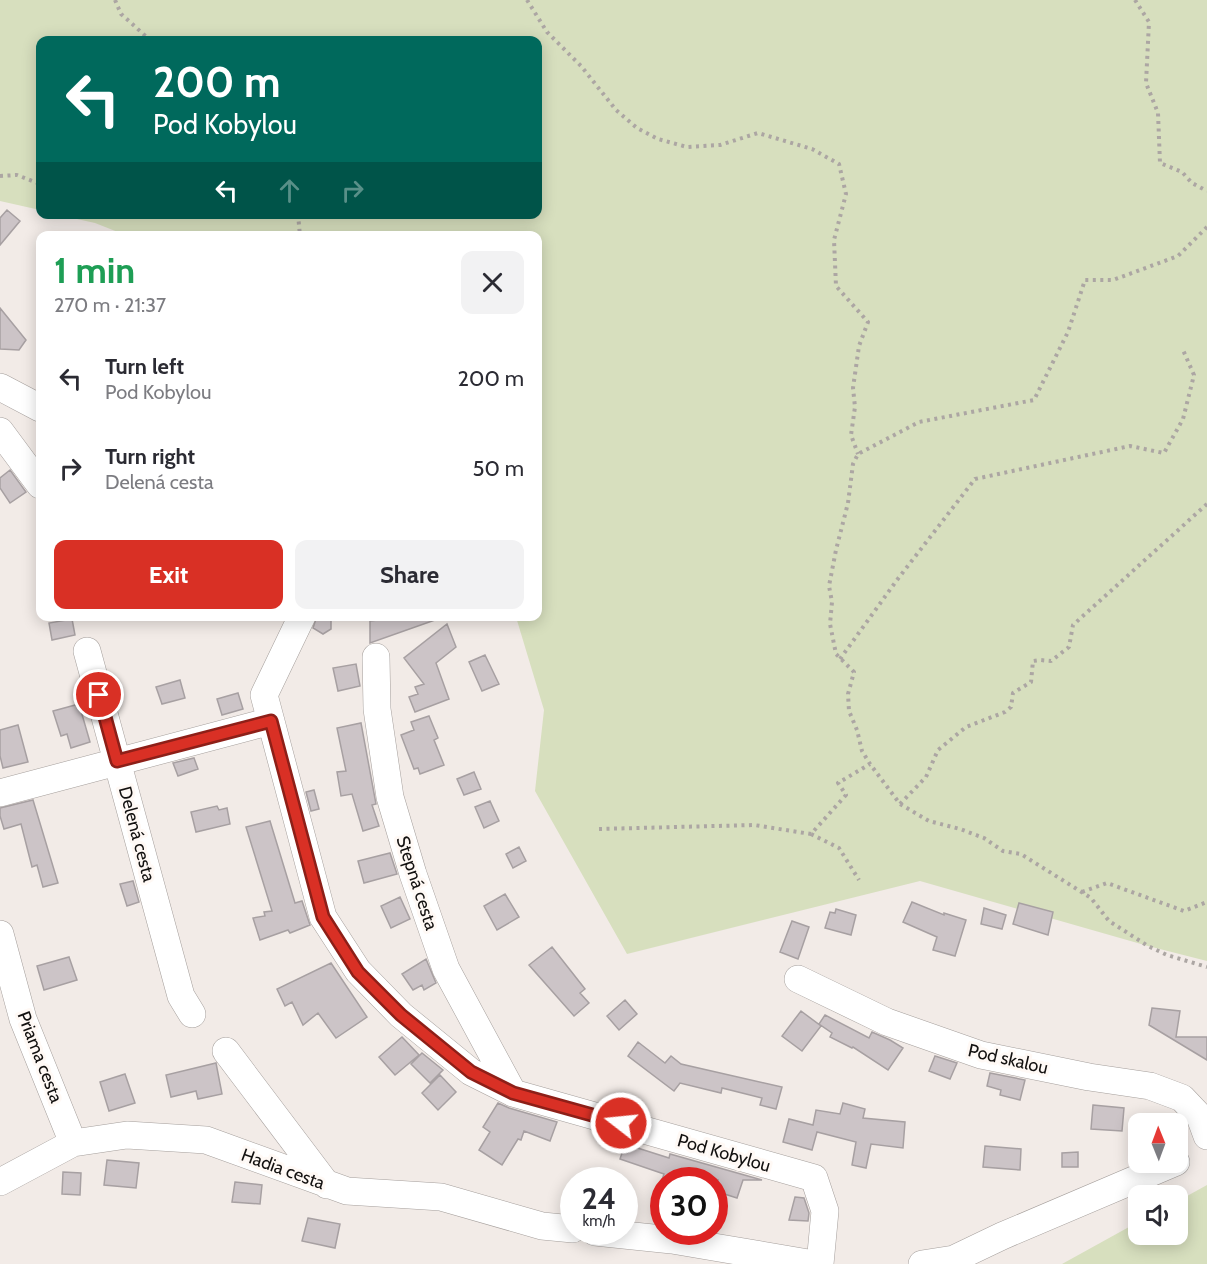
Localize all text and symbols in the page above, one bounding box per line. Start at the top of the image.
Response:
text: 200 m [153,56,280,108]
icon: left [54,60,132,138]
text: Pod Kobylou [153,108,297,141]
icon: left [210,174,243,207]
icon: ahead [273,174,306,207]
icon: right [336,174,369,207]
text: 1 min [54,248,135,292]
button: close [461,251,524,314]
text: 270 m · 21:37 [54,293,166,317]
text: Turn left [105,353,184,380]
icon: left [54,362,87,395]
text: 200 m [458,365,524,392]
text: Pod Kobylou [105,380,212,404]
text: Turn right [105,443,195,470]
icon: right [54,452,87,485]
text: 50 m [472,455,524,482]
text: Delená cesta [105,470,214,494]
button: Exit [54,540,283,609]
button: Share [295,540,524,609]
pin [73,669,124,720]
icon: arrive [82,678,115,711]
street label: Delená cesta [114,784,160,884]
street label: Stepná cesta [391,833,443,933]
street label: Priama cesta [12,1008,68,1106]
street label: Pod skalou [966,1039,1050,1079]
position arrow [589,1091,653,1155]
north arrow [1128,1113,1188,1173]
map controls [1128,1113,1188,1245]
street label: Pod Kobylou [675,1129,773,1177]
street label: Hadia cesta [238,1144,328,1194]
speed limit sign: 30 [650,1167,728,1245]
text: 24 [582,1180,616,1217]
button: sound [1128,1185,1188,1245]
text: km/h [583,1212,615,1230]

